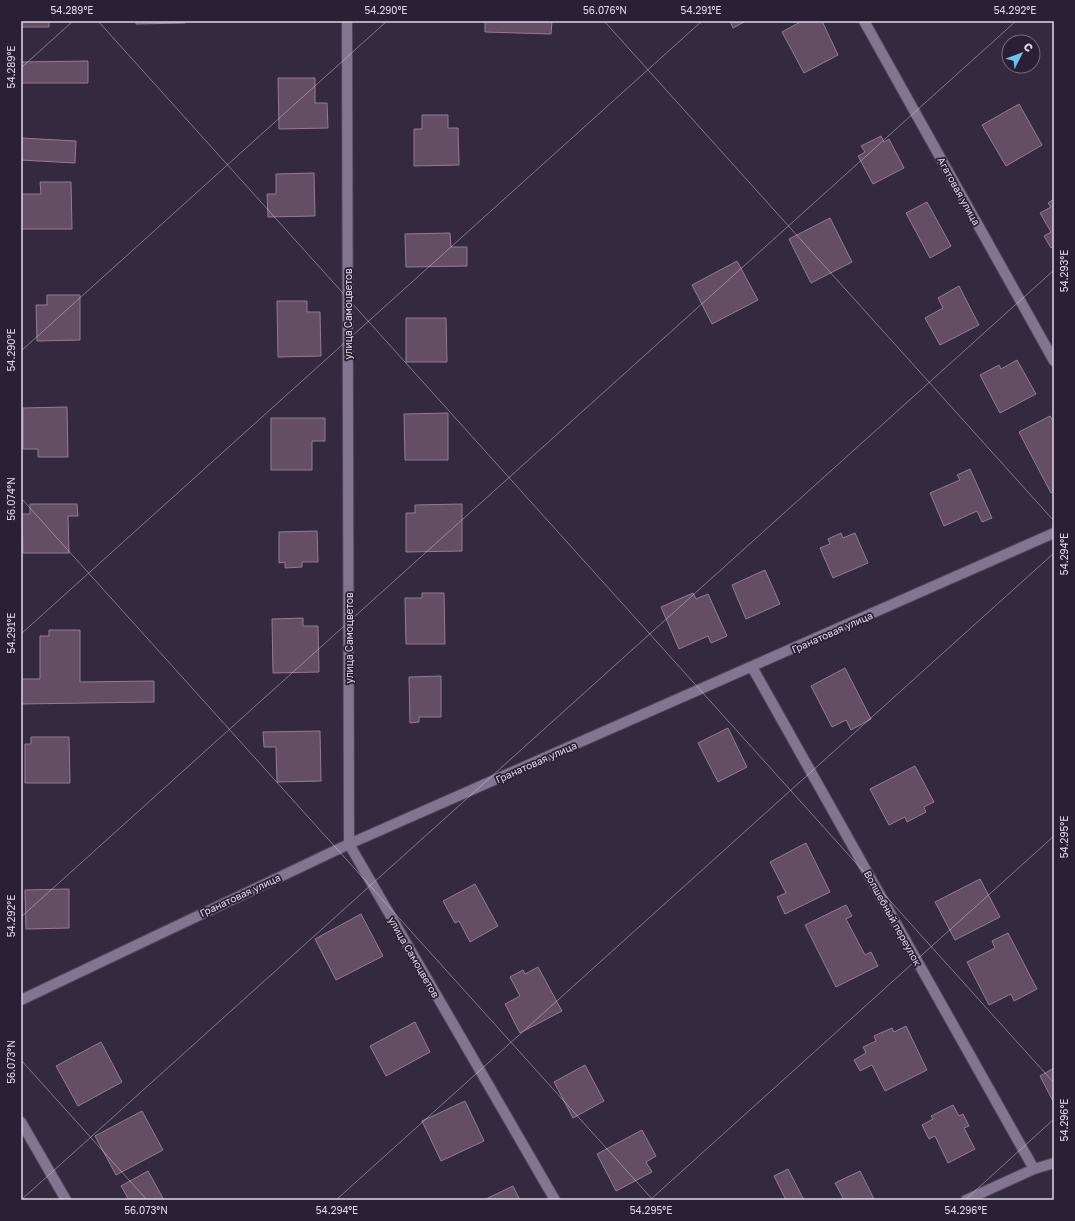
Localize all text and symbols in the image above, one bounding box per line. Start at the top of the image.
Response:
text: 54.289°E [51,4,93,16]
text: 54.290°E [365,4,407,16]
text: 56.076°N [583,4,627,16]
text: 54.291°E [681,4,721,16]
text: 54.292°E [994,4,1036,16]
north arrow [1001,34,1041,74]
text: С [1021,40,1036,54]
text: 54.289°E [5,46,17,88]
street label: Агатовая улица [935,155,983,227]
text: 54.293°E [1058,250,1070,292]
street label: улица Самоцветов [342,268,354,360]
text: 54.290°E [5,329,17,371]
text: 56.074°N [5,477,17,521]
text: 54.294°E [1058,533,1070,575]
street label: улица Самоцветов [343,592,355,684]
street label: Гранатовая улица [790,609,874,655]
text: 54.291°E [5,613,17,653]
street label: Гранатовая улица [494,739,578,785]
text: 54.295°E [1058,816,1070,858]
street label: Волшебный переулок [862,868,924,968]
street label: Гранатовая улица [198,871,282,919]
text: 54.292°E [5,895,17,937]
street label: улица Самоцветов [386,914,442,1000]
text: 56.073°N [5,1040,17,1084]
text: 54.296°E [1058,1099,1070,1141]
text: 56.073°N [124,1204,168,1216]
text: 54.294°E [316,1204,358,1216]
text: 54.295°E [630,1204,672,1216]
text: 54.296°E [945,1204,987,1216]

